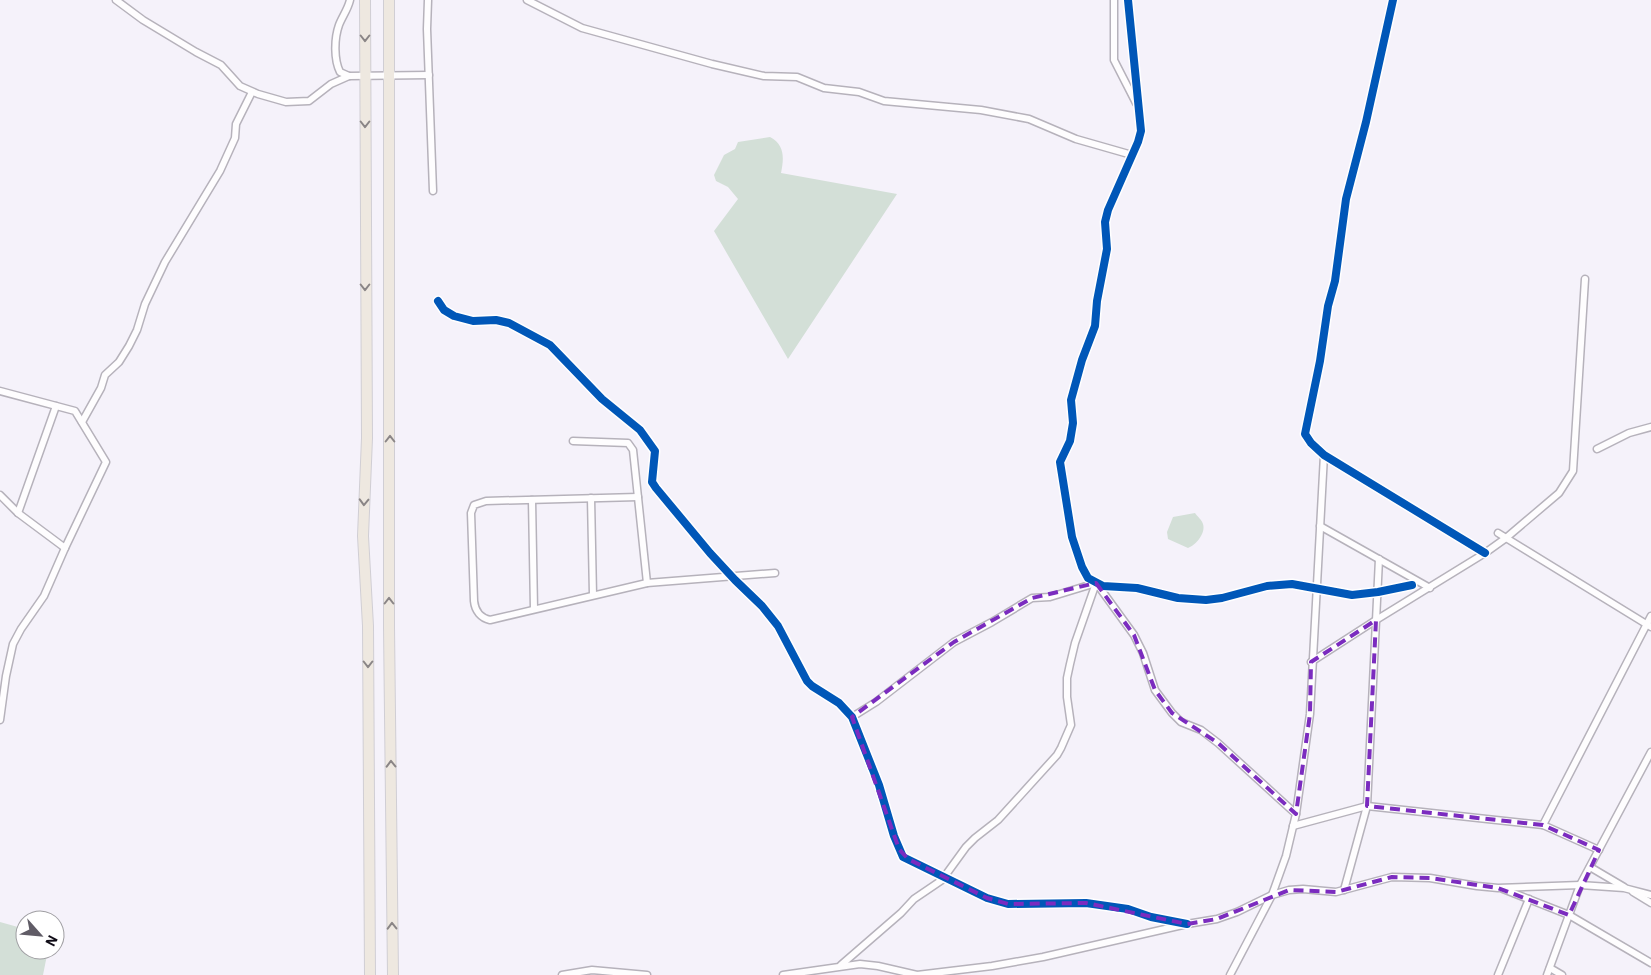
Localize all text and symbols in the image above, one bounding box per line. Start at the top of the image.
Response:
one-way arrow [359,34,370,42]
one-way arrow [360,121,370,129]
one-way arrow [360,284,370,291]
one-way arrow [385,435,395,442]
one-way arrow [359,498,370,506]
one-way arrow [384,597,394,605]
one-way arrow [363,660,373,668]
one-way arrow [386,760,396,768]
north arrow [15,910,65,960]
one-way arrow [387,922,397,930]
text: N [41,932,62,950]

